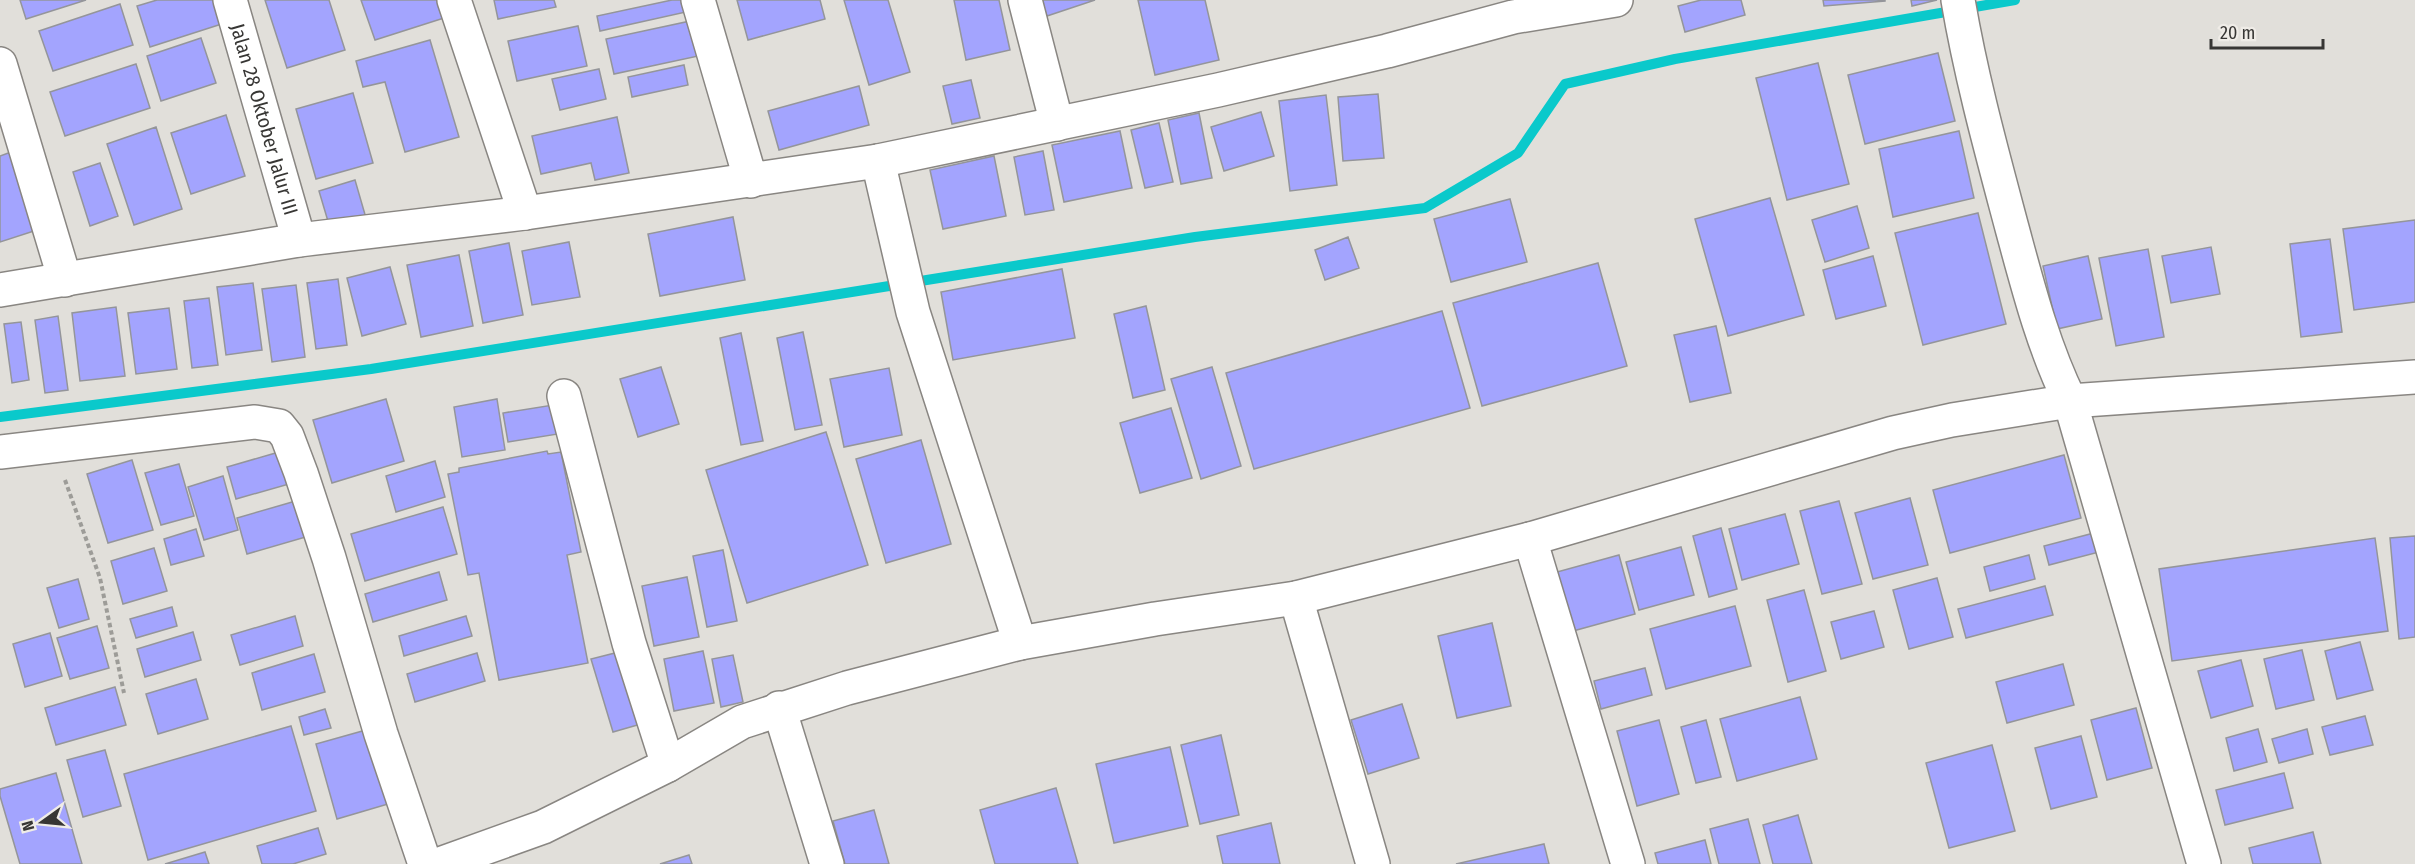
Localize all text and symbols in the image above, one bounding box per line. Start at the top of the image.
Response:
scale bar [2211,12,2324,50]
street label: Jalan 28 Oktober Jalur III [225,21,303,218]
text: 20 m [2220,22,2255,44]
north arrow [12,792,72,852]
text: N [18,819,38,833]

